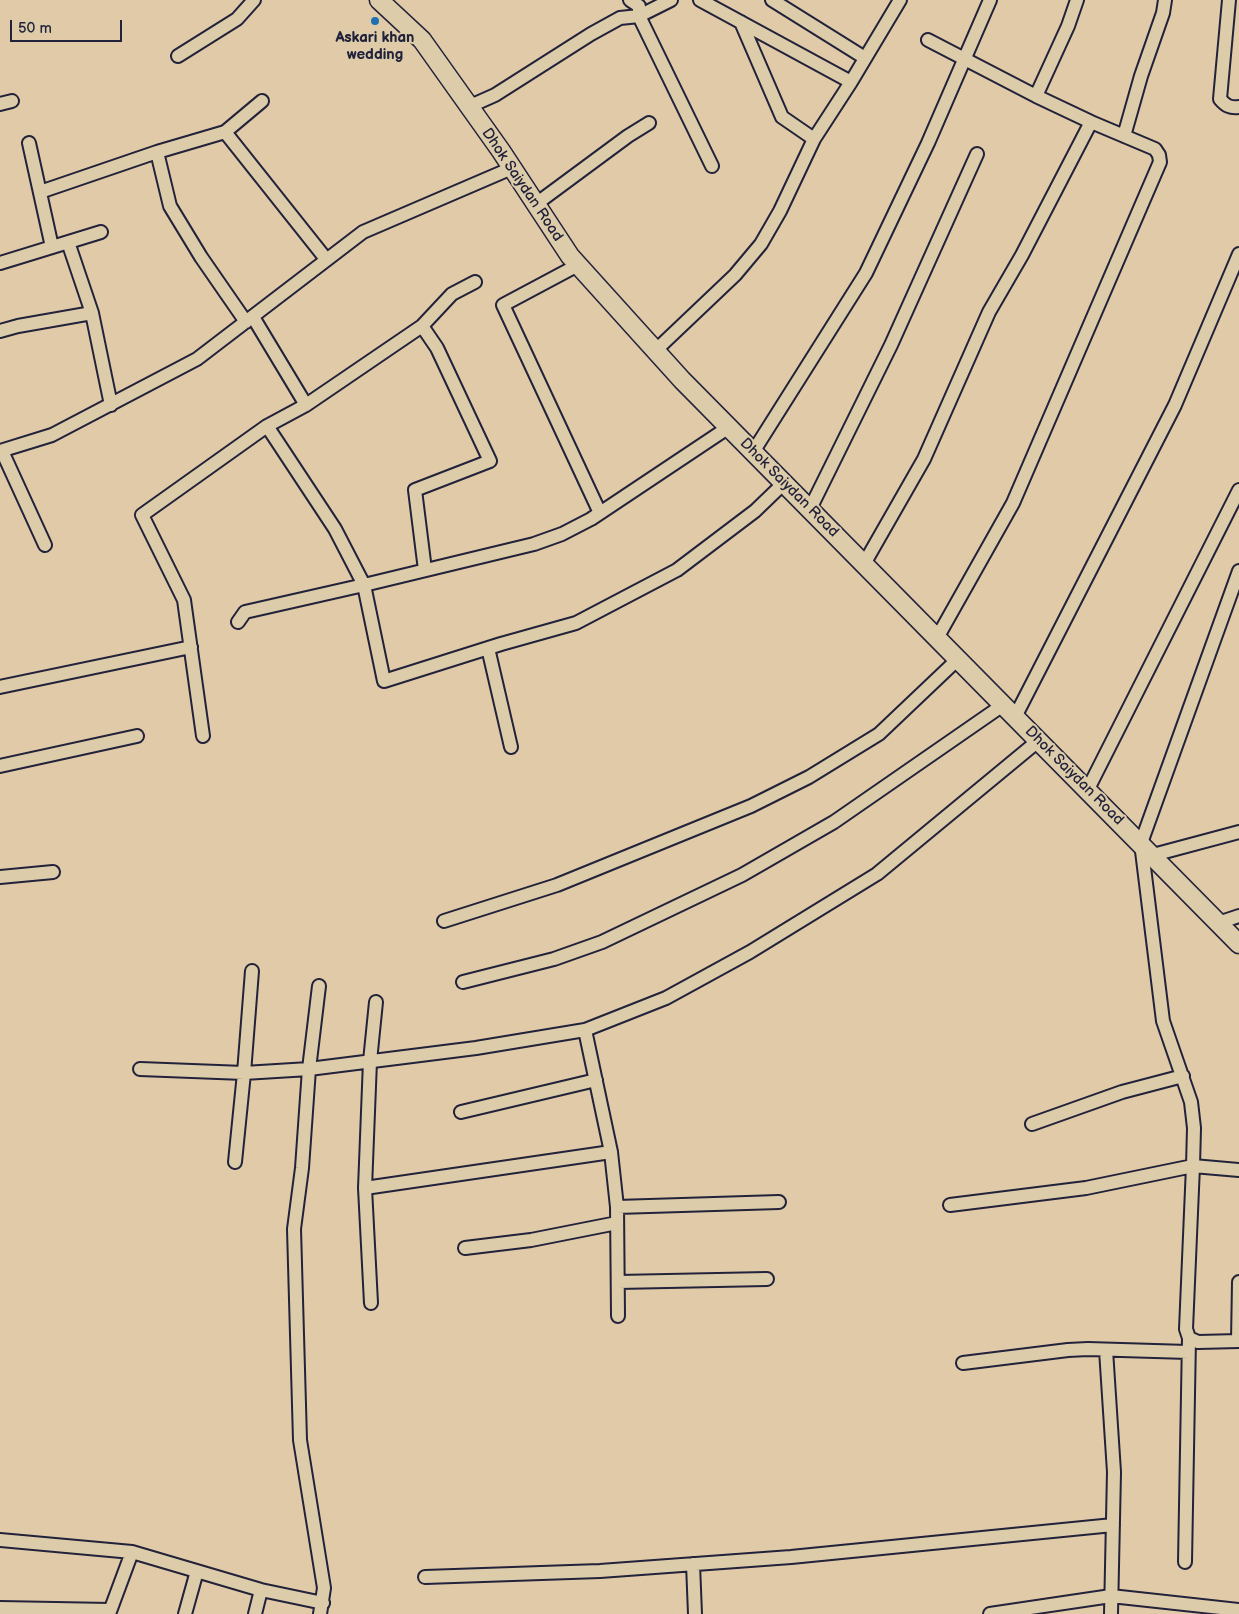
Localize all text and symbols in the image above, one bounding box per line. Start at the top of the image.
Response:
scale bar [12,10,125,42]
marker: Askari khan wedding [369,15,381,27]
text: 50 m [18,19,52,38]
place label: Askari khan wedding [336,29,414,64]
street label: Dhok Saiydan Road [478,125,566,245]
street label: Dhok Saiydan Road [736,435,842,541]
street label: Dhok Saiydan Road [1021,723,1127,829]

